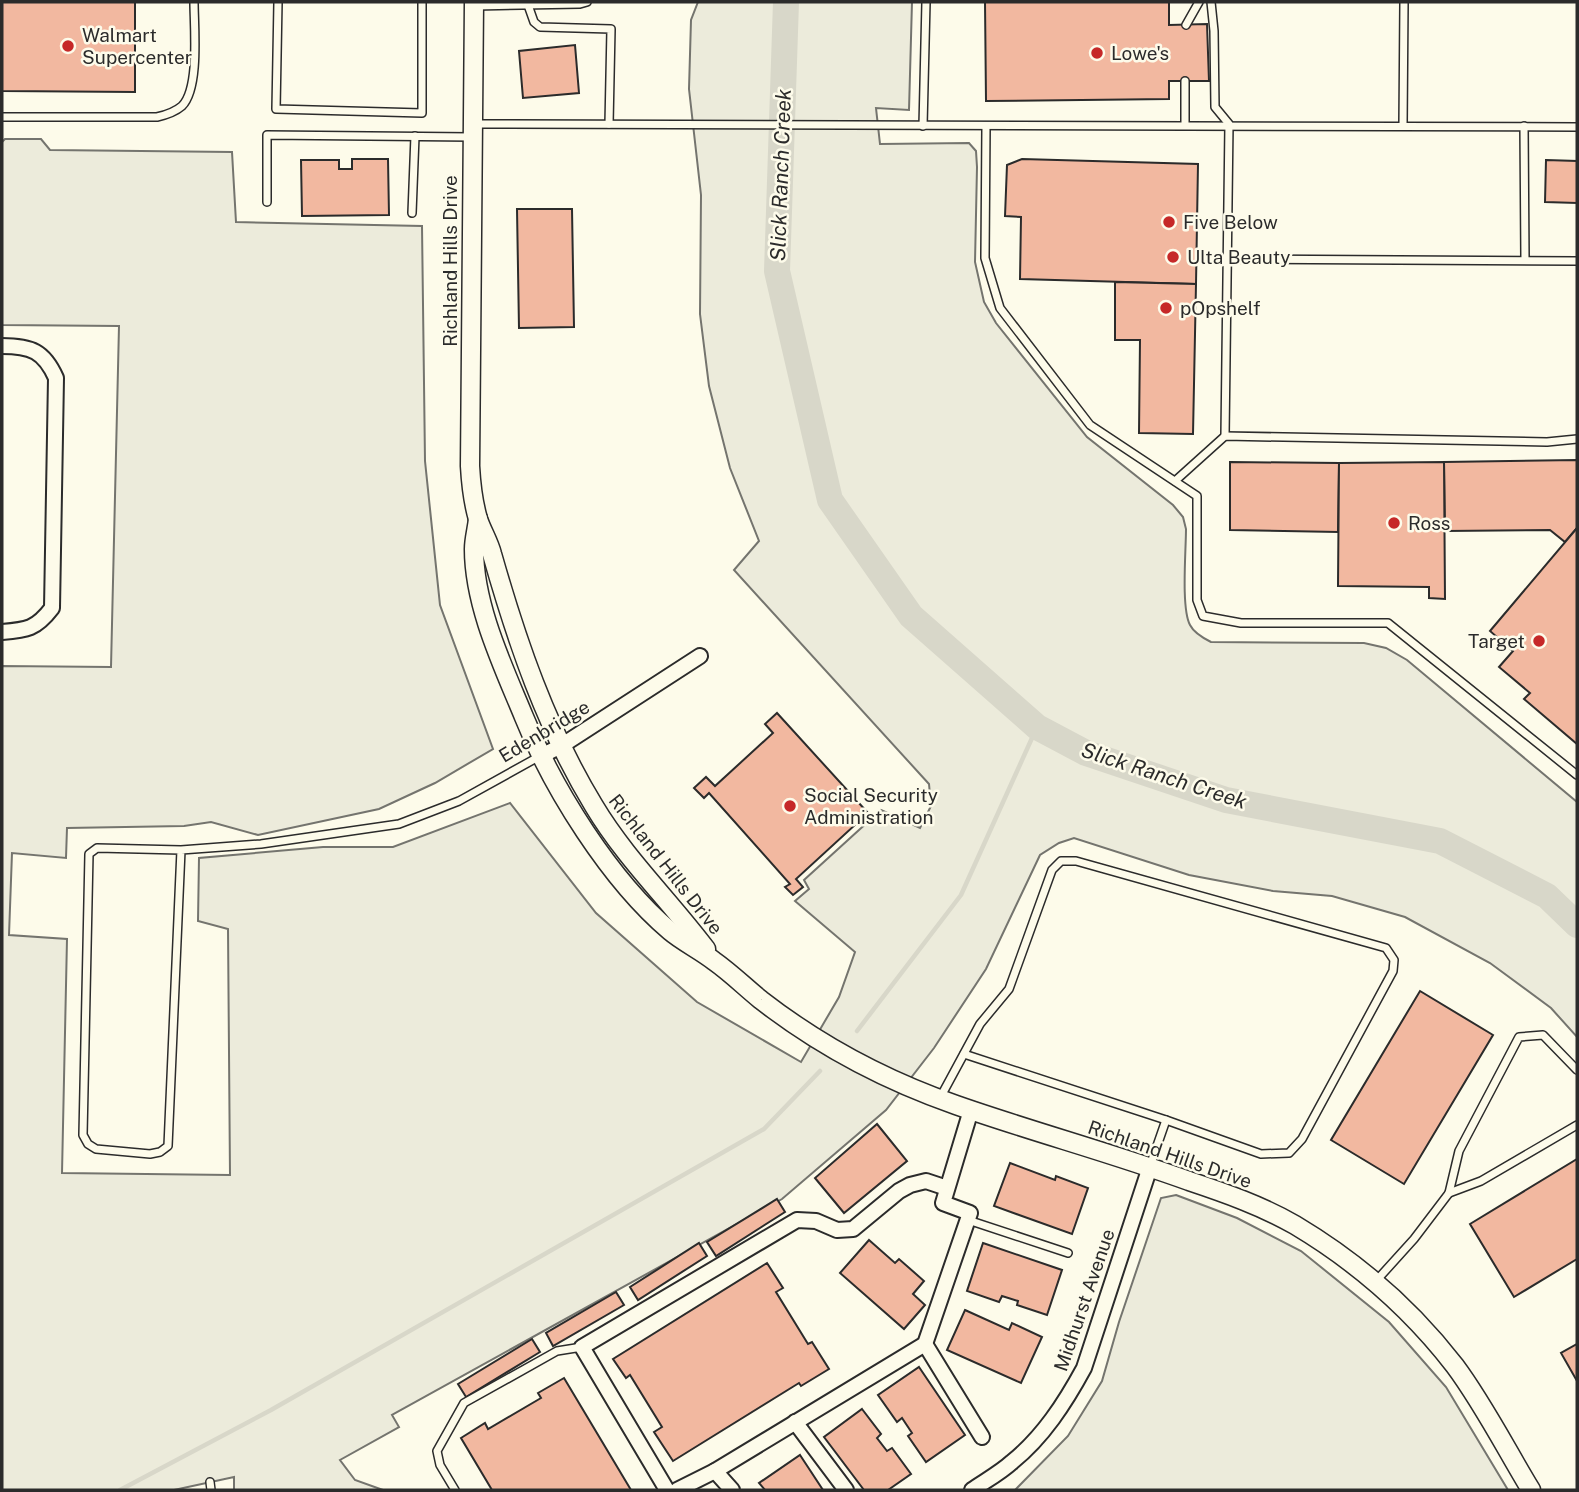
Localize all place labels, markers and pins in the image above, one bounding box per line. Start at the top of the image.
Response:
place label: Walmart Supercenter [82,24,192,68]
marker: Walmart Supercenter [60,38,76,54]
place label: Lowe's [1111,42,1169,64]
marker: Lowe's [1089,45,1105,61]
place label: Five Below [1183,211,1278,233]
marker: Five Below [1161,214,1177,230]
place label: Ulta Beauty [1187,246,1290,268]
marker: Ulta Beauty [1165,249,1181,265]
place label: pOpshelf [1180,297,1261,319]
marker: pOpshelf [1158,300,1174,316]
place label: Ross [1408,512,1450,534]
marker: Ross [1386,515,1402,531]
place label: Target [1468,630,1525,652]
marker: Target [1531,633,1547,649]
place label: Social Security Administration [804,784,938,828]
marker: Social Security Administration [782,798,798,814]

